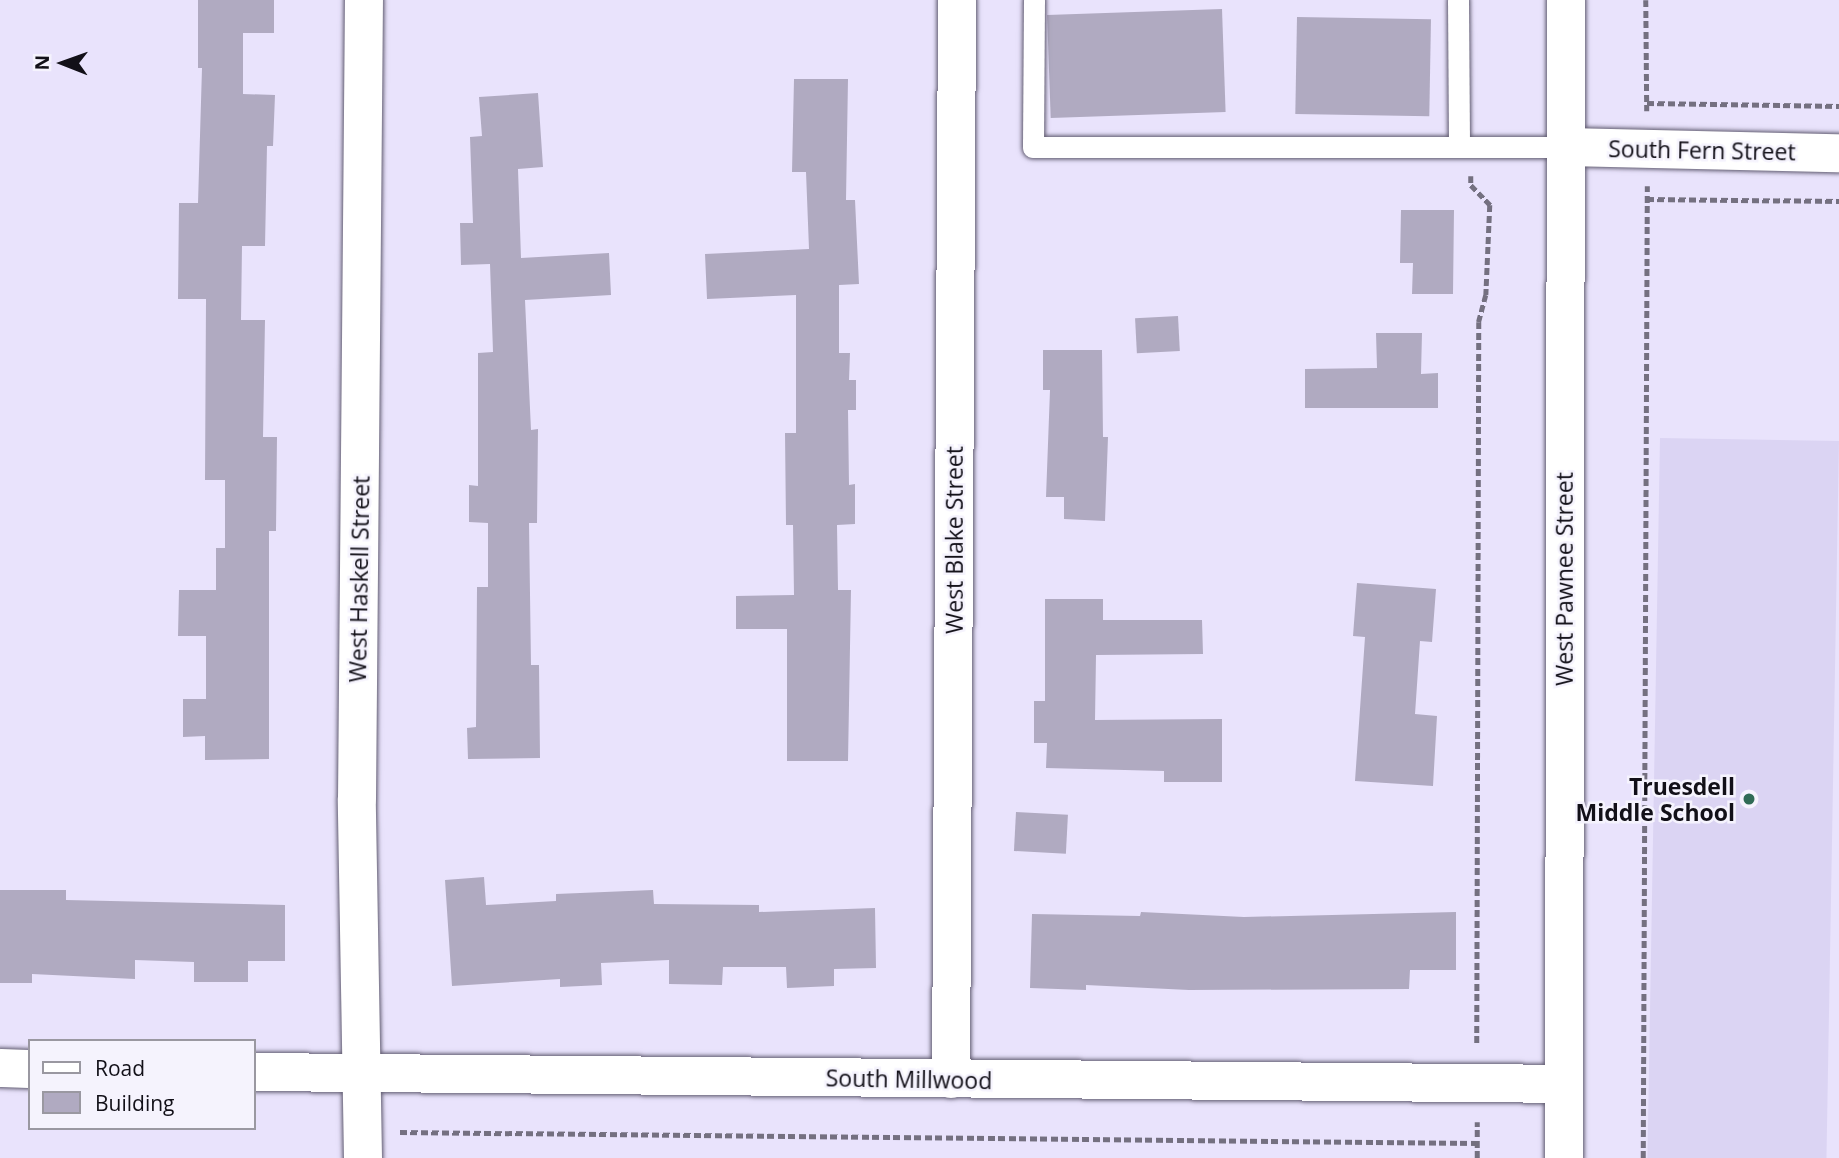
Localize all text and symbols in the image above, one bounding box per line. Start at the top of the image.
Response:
north arrow [28,28,98,98]
text: N [29,55,55,71]
street label: South Fern Street [1608,135,1796,165]
street label: West Blake Street [940,446,968,634]
street label: West Pawnee Street [1550,472,1578,686]
street label: West Haskell Street [343,475,375,683]
place label: Truesdell Middle School [1575,772,1735,826]
marker: Truesdell Middle School [1741,791,1757,807]
legend [28,1039,256,1130]
text: Road [95,1054,145,1082]
street label: South Millwood [826,1064,992,1094]
text: Building [95,1089,174,1117]

